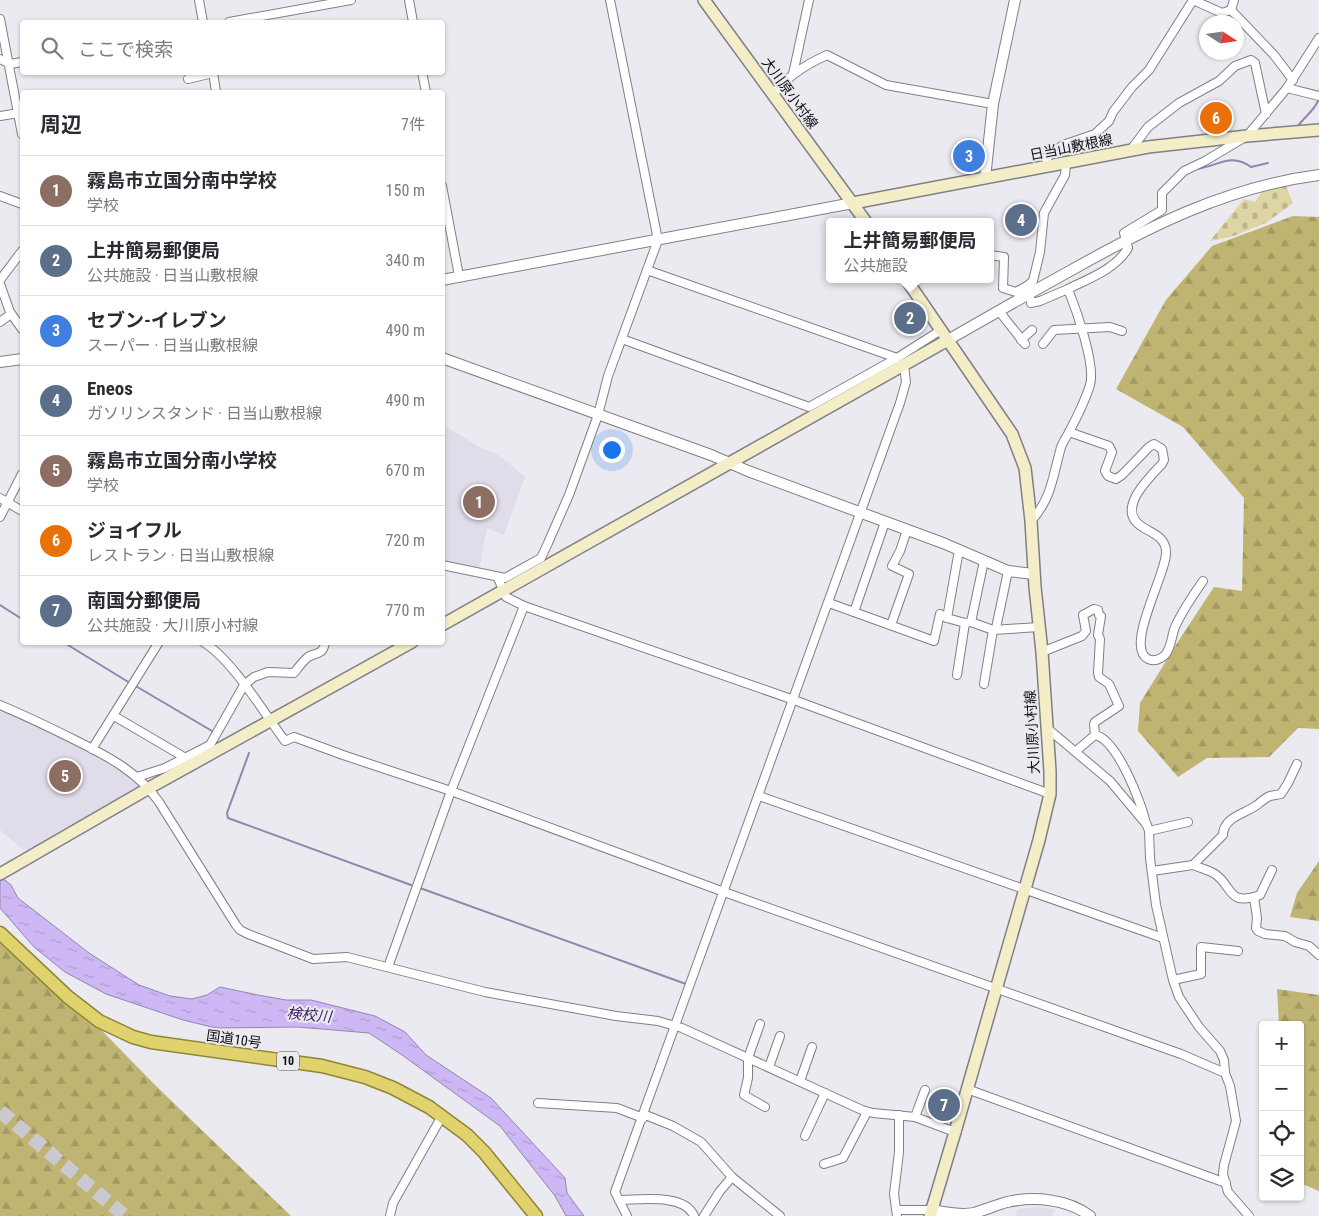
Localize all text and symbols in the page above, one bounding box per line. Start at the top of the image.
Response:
north arrow [1199,15,1244,60]
search box [20,20,445,75]
icon: search [38,34,66,62]
text: ここで検索 [78,38,173,61]
street label: 大川原小村線 [759,54,821,132]
pin: 6 [1200,99,1232,137]
text: 周辺 [40,113,82,137]
text: 7件 [401,115,425,134]
street label: 日当山敷根線 [1028,131,1114,163]
pin: 3 [953,137,985,175]
text: 霧島市立国分南中学校 [87,169,277,192]
text: 1 [52,181,60,200]
text: 150 m [386,181,425,200]
text: 学校 [87,196,119,215]
pin: 4 [1005,201,1037,239]
popup [826,218,994,283]
text: 上井簡易郵便局 [843,229,977,252]
text: 上井簡易郵便局 [87,239,220,262]
text: 2 [52,251,60,270]
text: 340 m [386,251,425,270]
text: 公共施設 [843,256,908,275]
text: 公共施設 · 日当山敷根線 [87,266,258,285]
pin: 2 [894,299,926,337]
text: セブン-イレブン [87,309,227,332]
text: 3 [52,321,60,340]
text: 490 m [386,321,425,340]
text: スーパー · 日当山敷根線 [87,336,258,355]
text: Eneos [87,377,133,400]
text: 4 [52,391,60,410]
text: 490 m [386,391,425,410]
text: ガソリンスタンド · 日当山敷根線 [87,404,322,423]
your location [599,437,625,463]
text: 霧島市立国分南小学校 [87,449,277,472]
text: 5 [52,461,60,480]
text: 670 m [386,461,425,480]
text: 学校 [87,476,119,495]
pin: 1 [463,483,495,521]
text: ジョイフル [87,519,182,542]
text: 6 [52,531,60,550]
text: 720 m [386,531,425,550]
text: レストラン · 日当山敷根線 [87,546,274,565]
text: 南国分郵便局 [87,589,201,612]
text: 7 [52,601,60,620]
text: 770 m [386,601,425,620]
text: 公共施設 · 大川原小村線 [87,616,258,635]
street label: 大川原小村線 [1022,690,1042,774]
pin: 5 [49,757,81,795]
water label: 検校川 [286,1004,334,1026]
map controls [1259,1021,1304,1201]
button: + [1259,1021,1304,1066]
street label: 国道10号 [205,1027,263,1051]
road number: 10 [277,1052,299,1070]
button: − [1259,1066,1304,1111]
pin: 7 [928,1086,960,1124]
button: locate [1259,1111,1304,1156]
button: layers [1259,1156,1304,1201]

